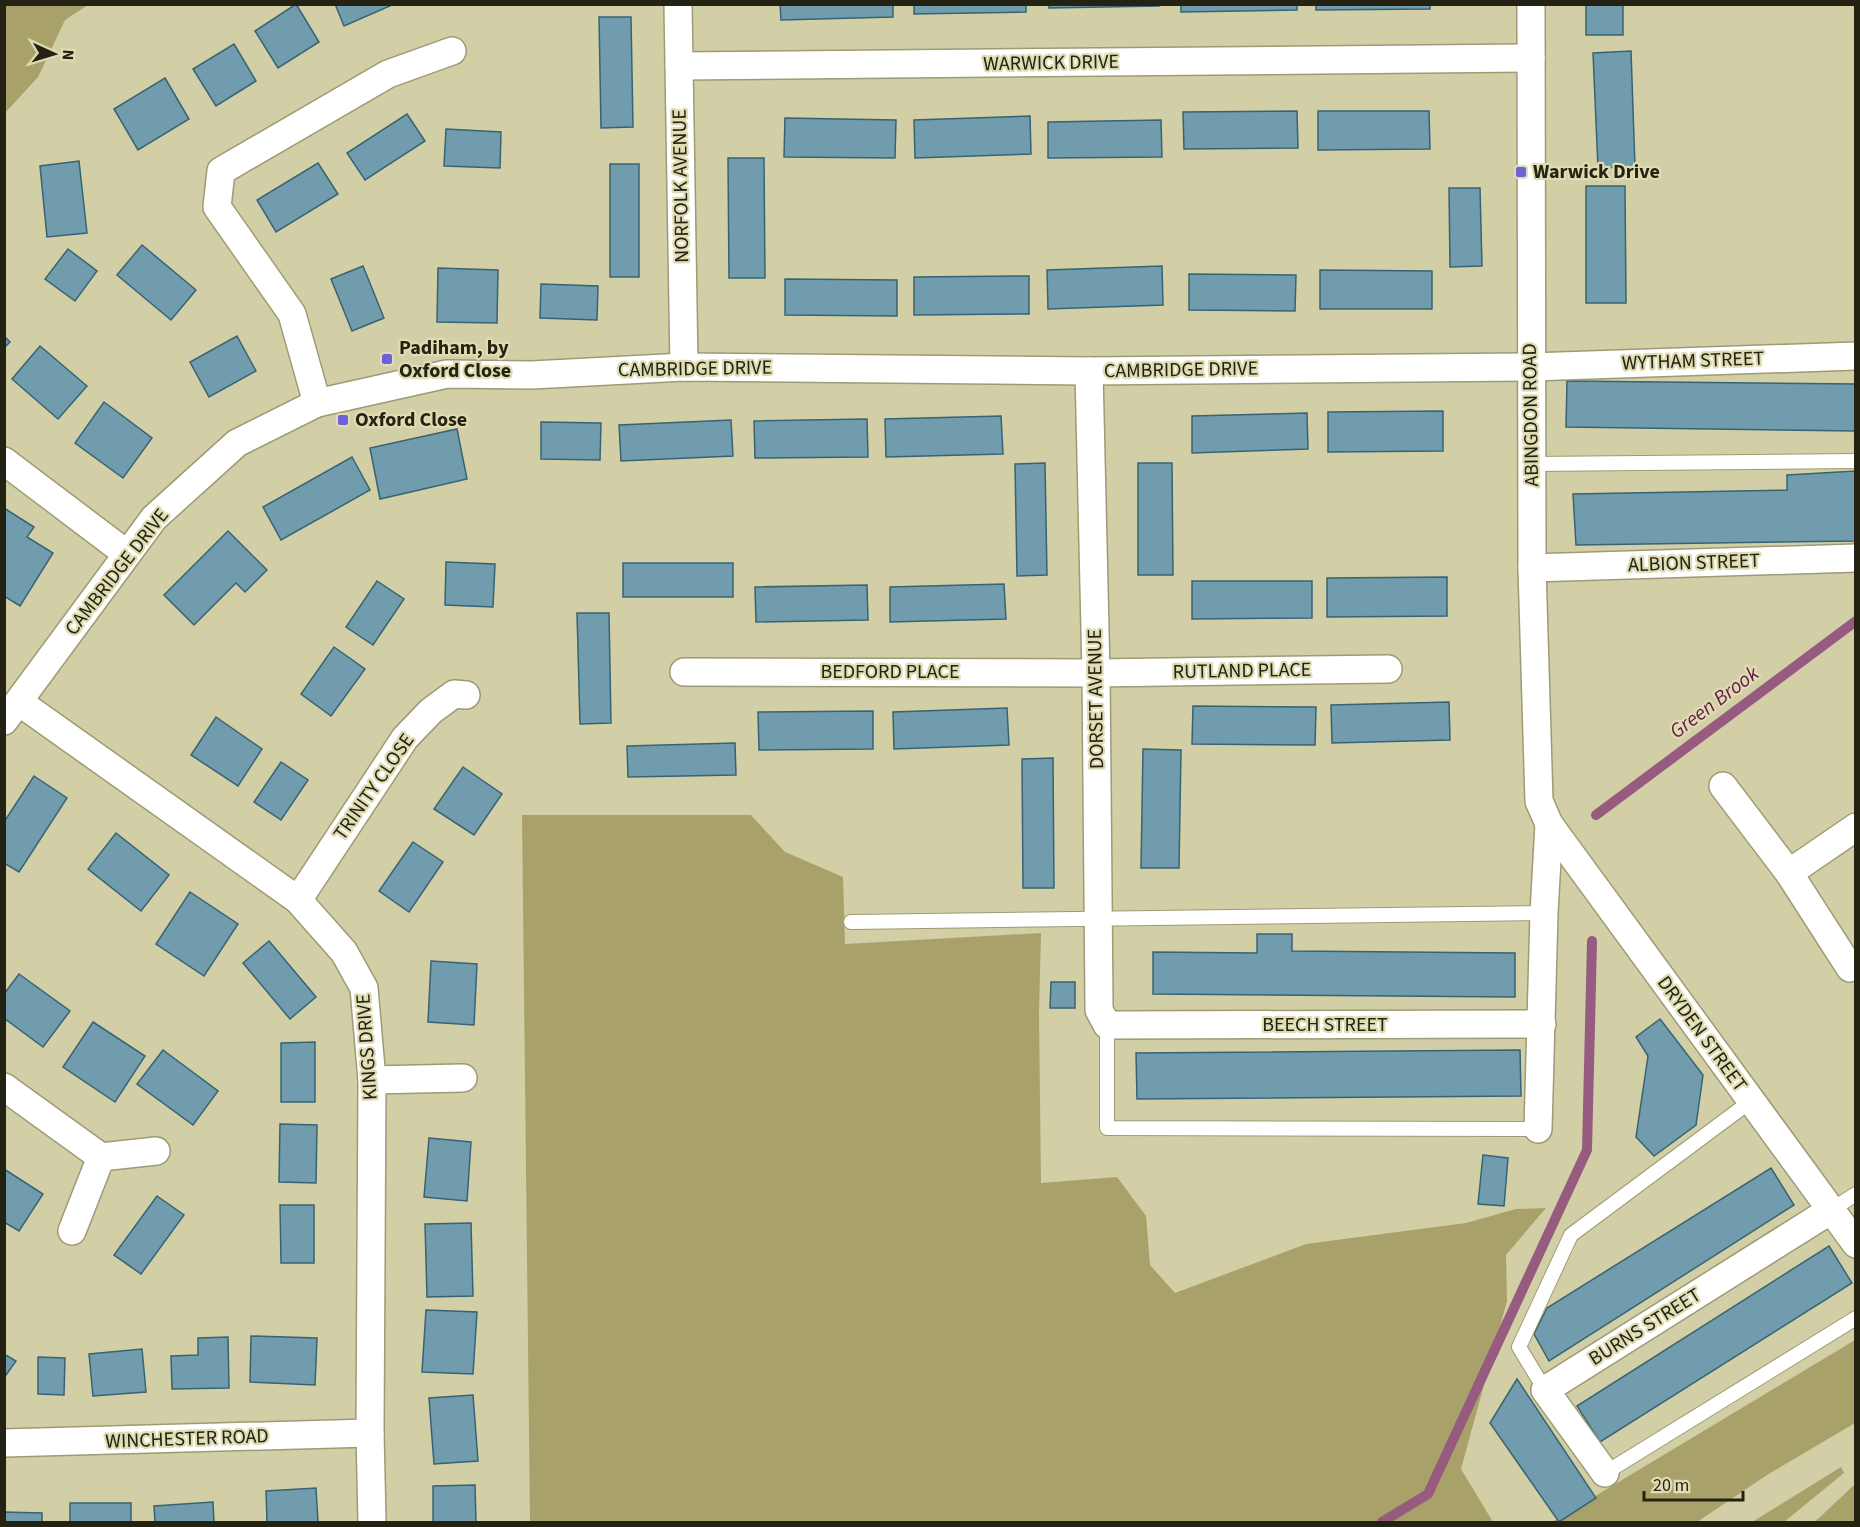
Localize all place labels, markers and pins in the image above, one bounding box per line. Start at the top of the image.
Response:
place label: Warwick Drive [1533,158,1660,186]
marker: Warwick Drive [1514,165,1528,179]
place label: Padiham, by Oxford Close [399,334,511,385]
marker: Padiham, by Oxford Close [380,352,394,366]
place label: Oxford Close [355,406,467,434]
marker: Oxford Close [336,413,350,427]

